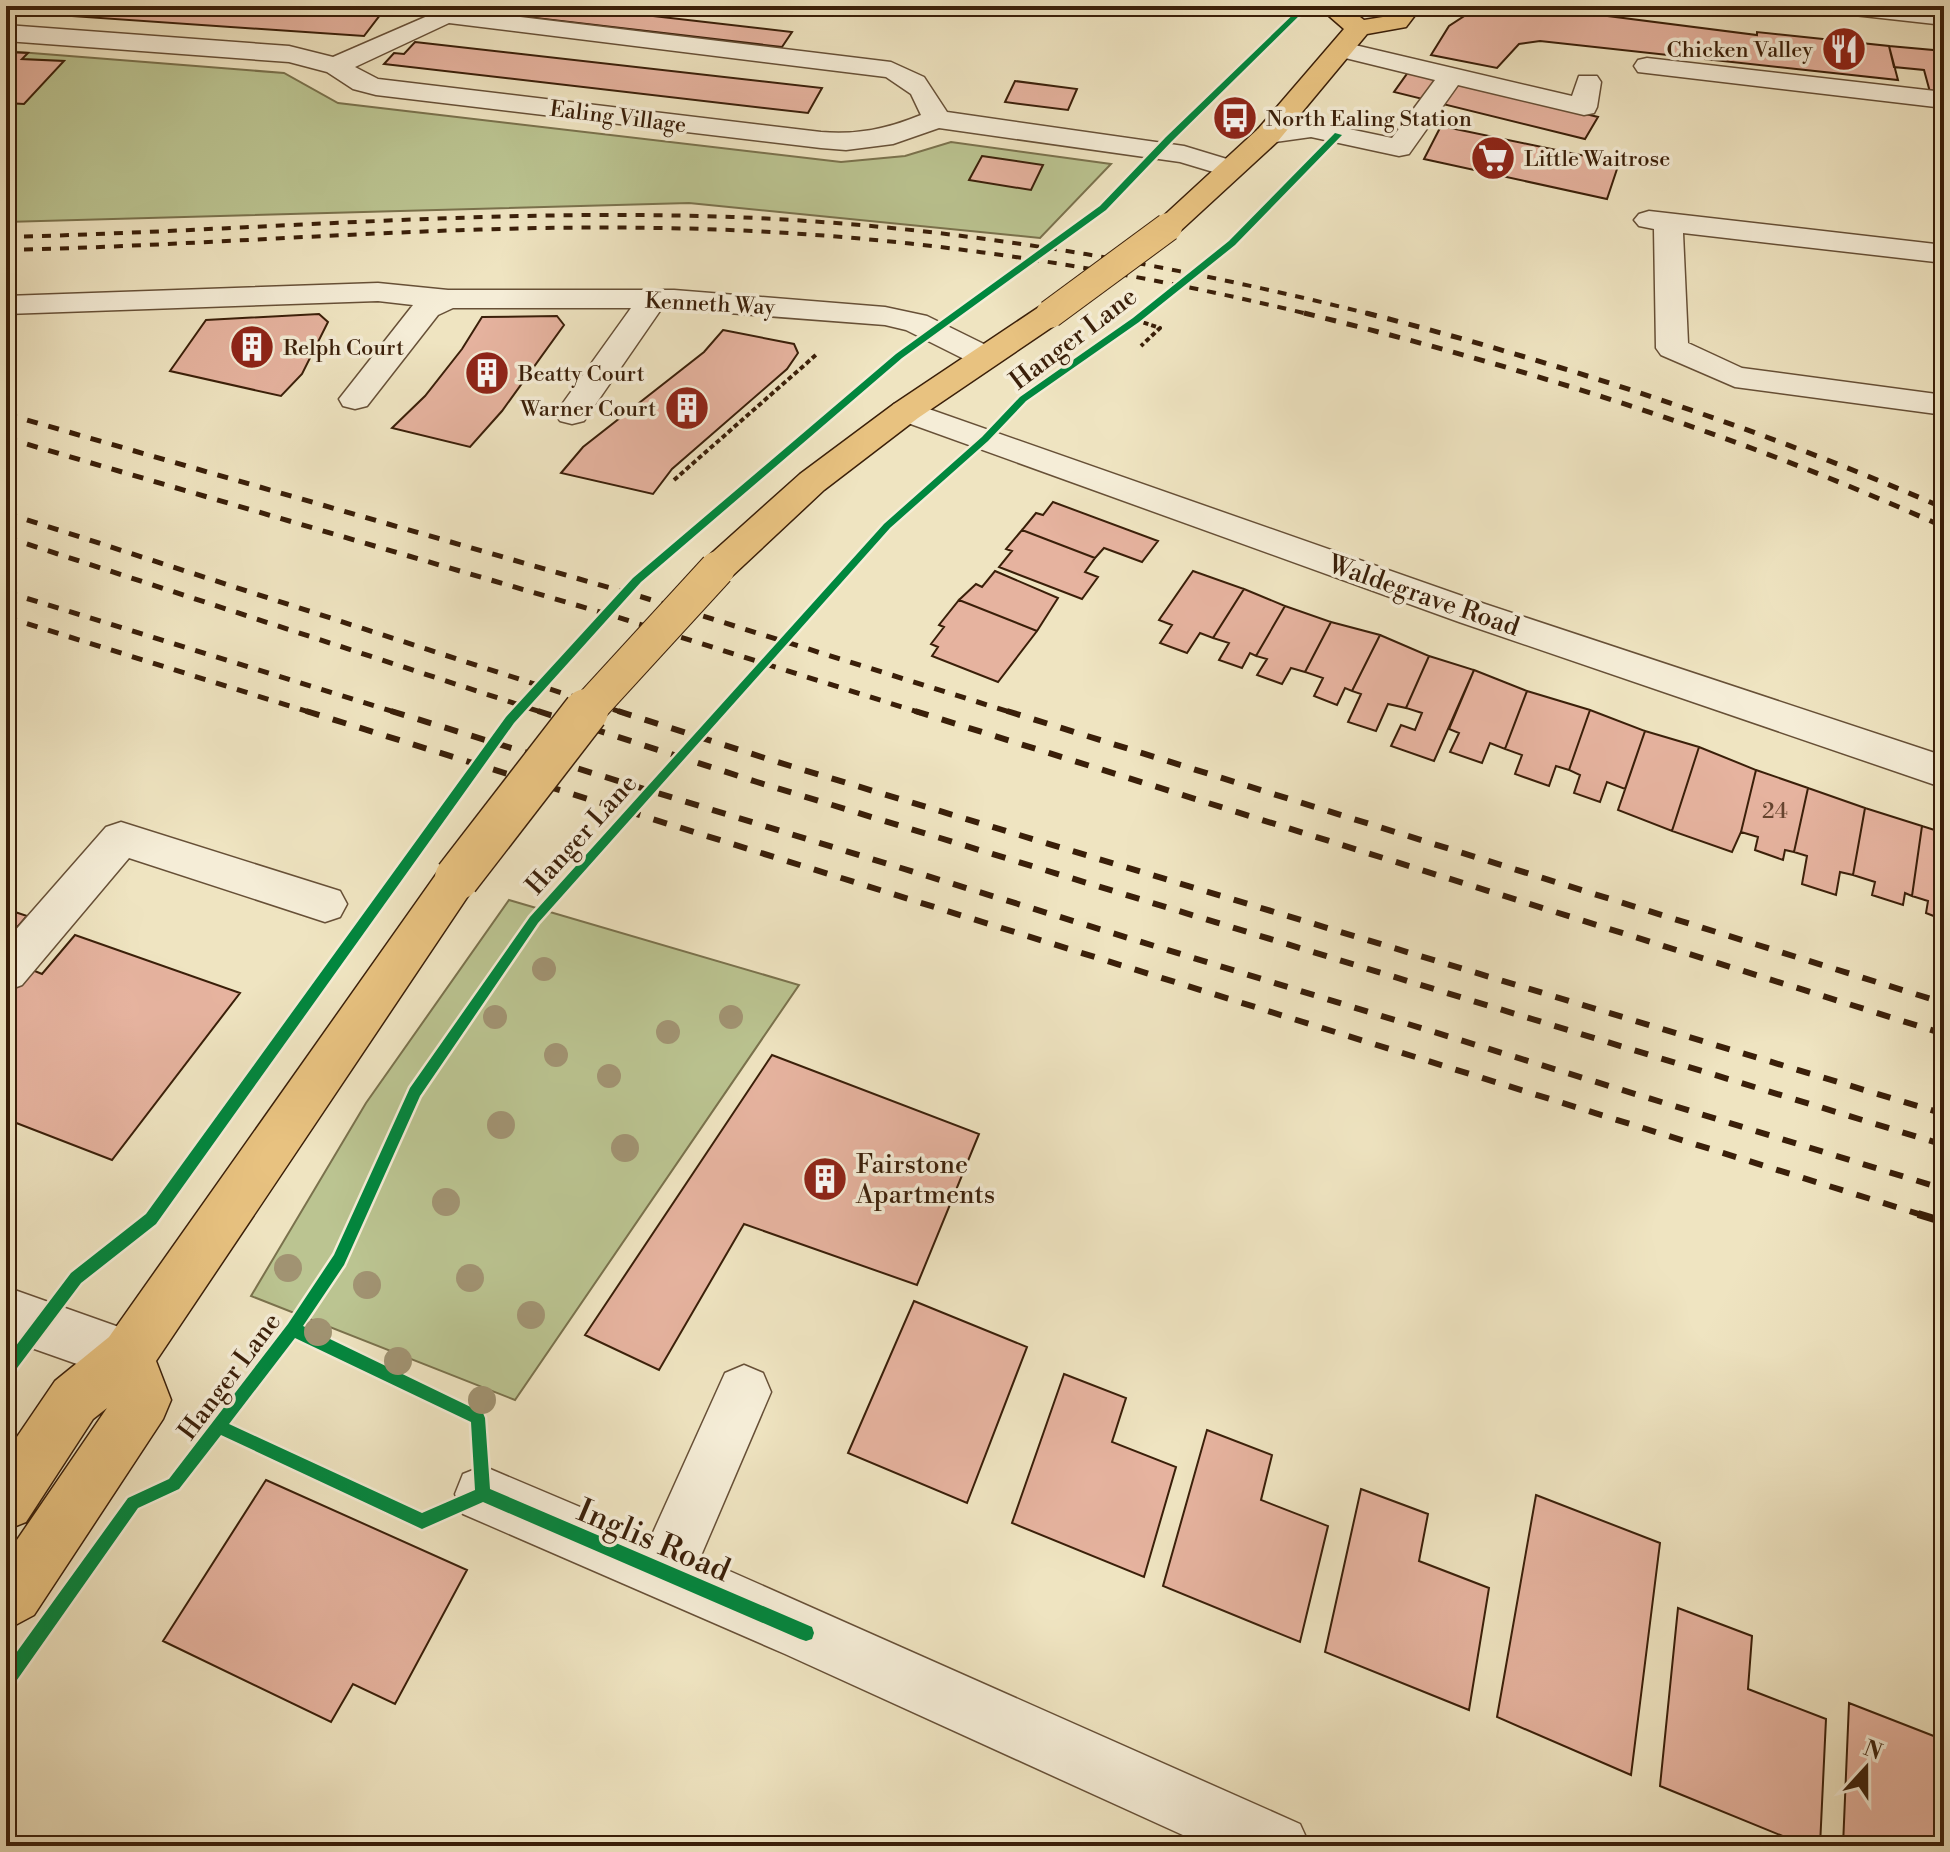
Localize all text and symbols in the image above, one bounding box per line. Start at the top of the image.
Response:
restaurant icon: Chicken Valley [1820,25,1868,73]
place label: Chicken Valley [1667,37,1813,64]
bus stop icon: North Ealing Station [1211,94,1259,142]
street label: Ealing Village [548,96,688,139]
place label: North Ealing Station [1266,106,1472,133]
supermarket icon: Little Waitrose [1469,134,1517,182]
place label: Little Waitrose [1524,146,1670,173]
street label: Hanger Lane [1004,280,1144,397]
street label: Kenneth Way [644,288,776,321]
building icon: Relph Court [228,323,276,371]
place label: Relph Court [283,335,404,362]
building icon: Beatty Court [463,349,511,397]
place label: Beatty Court [517,361,645,388]
building icon: Warner Court [663,384,711,432]
place label: Warner Court [519,396,656,423]
street label: Waldegrave Road [1323,548,1524,644]
street label: Hanger Lane [519,768,644,902]
house number: 24 [1762,798,1788,825]
place label: Fairstone Apartments [855,1149,995,1211]
building icon: Fairstone Apartments [801,1155,849,1203]
street label: Hanger Lane [171,1307,288,1447]
street label: Inglis Road [571,1491,736,1591]
north arrow [1826,1728,1906,1808]
text: N [1860,1735,1886,1767]

